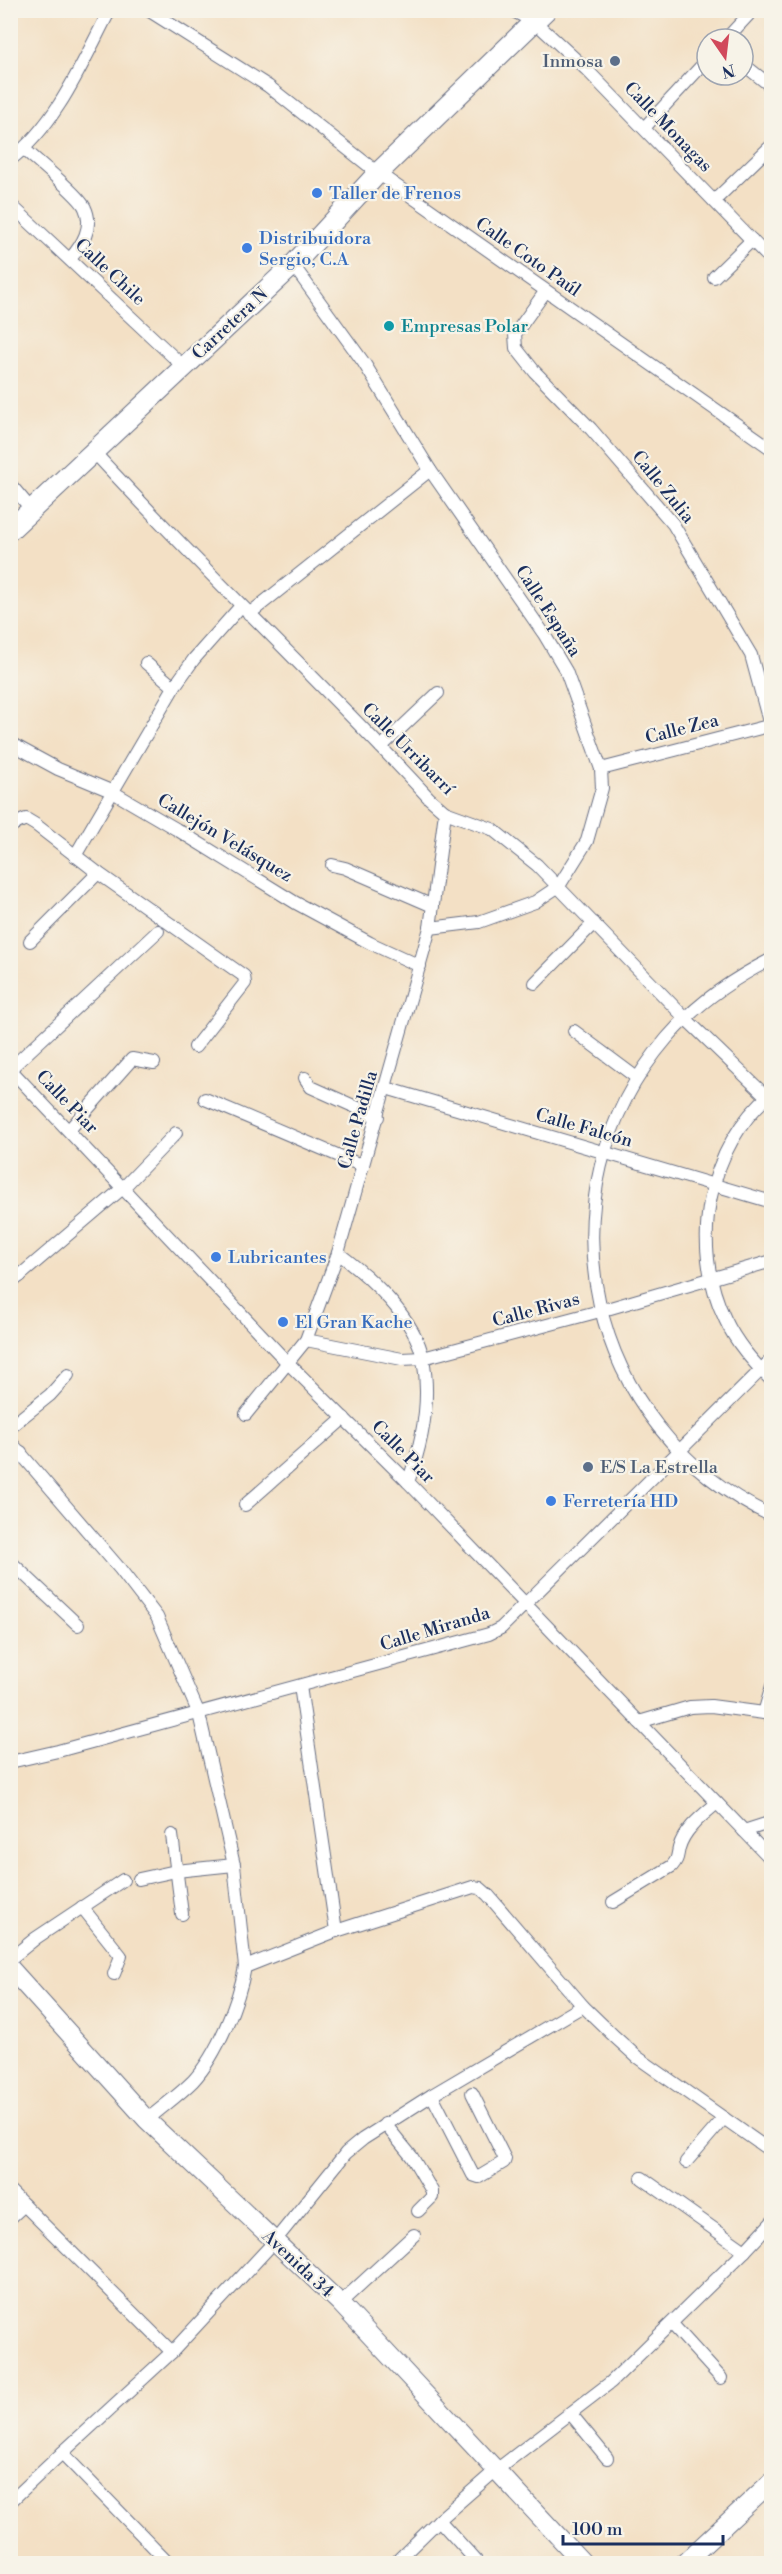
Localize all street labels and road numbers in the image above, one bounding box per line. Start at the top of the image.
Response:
street label: Calle Monagas [619,77,717,177]
street label: Calle Coto Paúl [471,212,586,302]
street label: Calle Chile [70,233,150,311]
street label: Carretera N [187,283,273,365]
street label: Calle Zulia [627,446,700,529]
street label: Calle España [510,561,587,662]
street label: Calle Urribarrí [357,698,460,801]
street label: Calle Zea [643,709,722,749]
street label: Callejón Velásquez [153,789,297,887]
street label: Calle Piar [31,1065,103,1139]
street label: Calle Padilla [333,1067,383,1172]
street label: Calle Falcón [533,1103,635,1153]
street label: Calle Rivas [490,1287,582,1333]
street label: Calle Piar [367,1416,440,1489]
street label: Calle Miranda [377,1601,494,1657]
street label: Avenida 34 [257,2224,339,2303]

